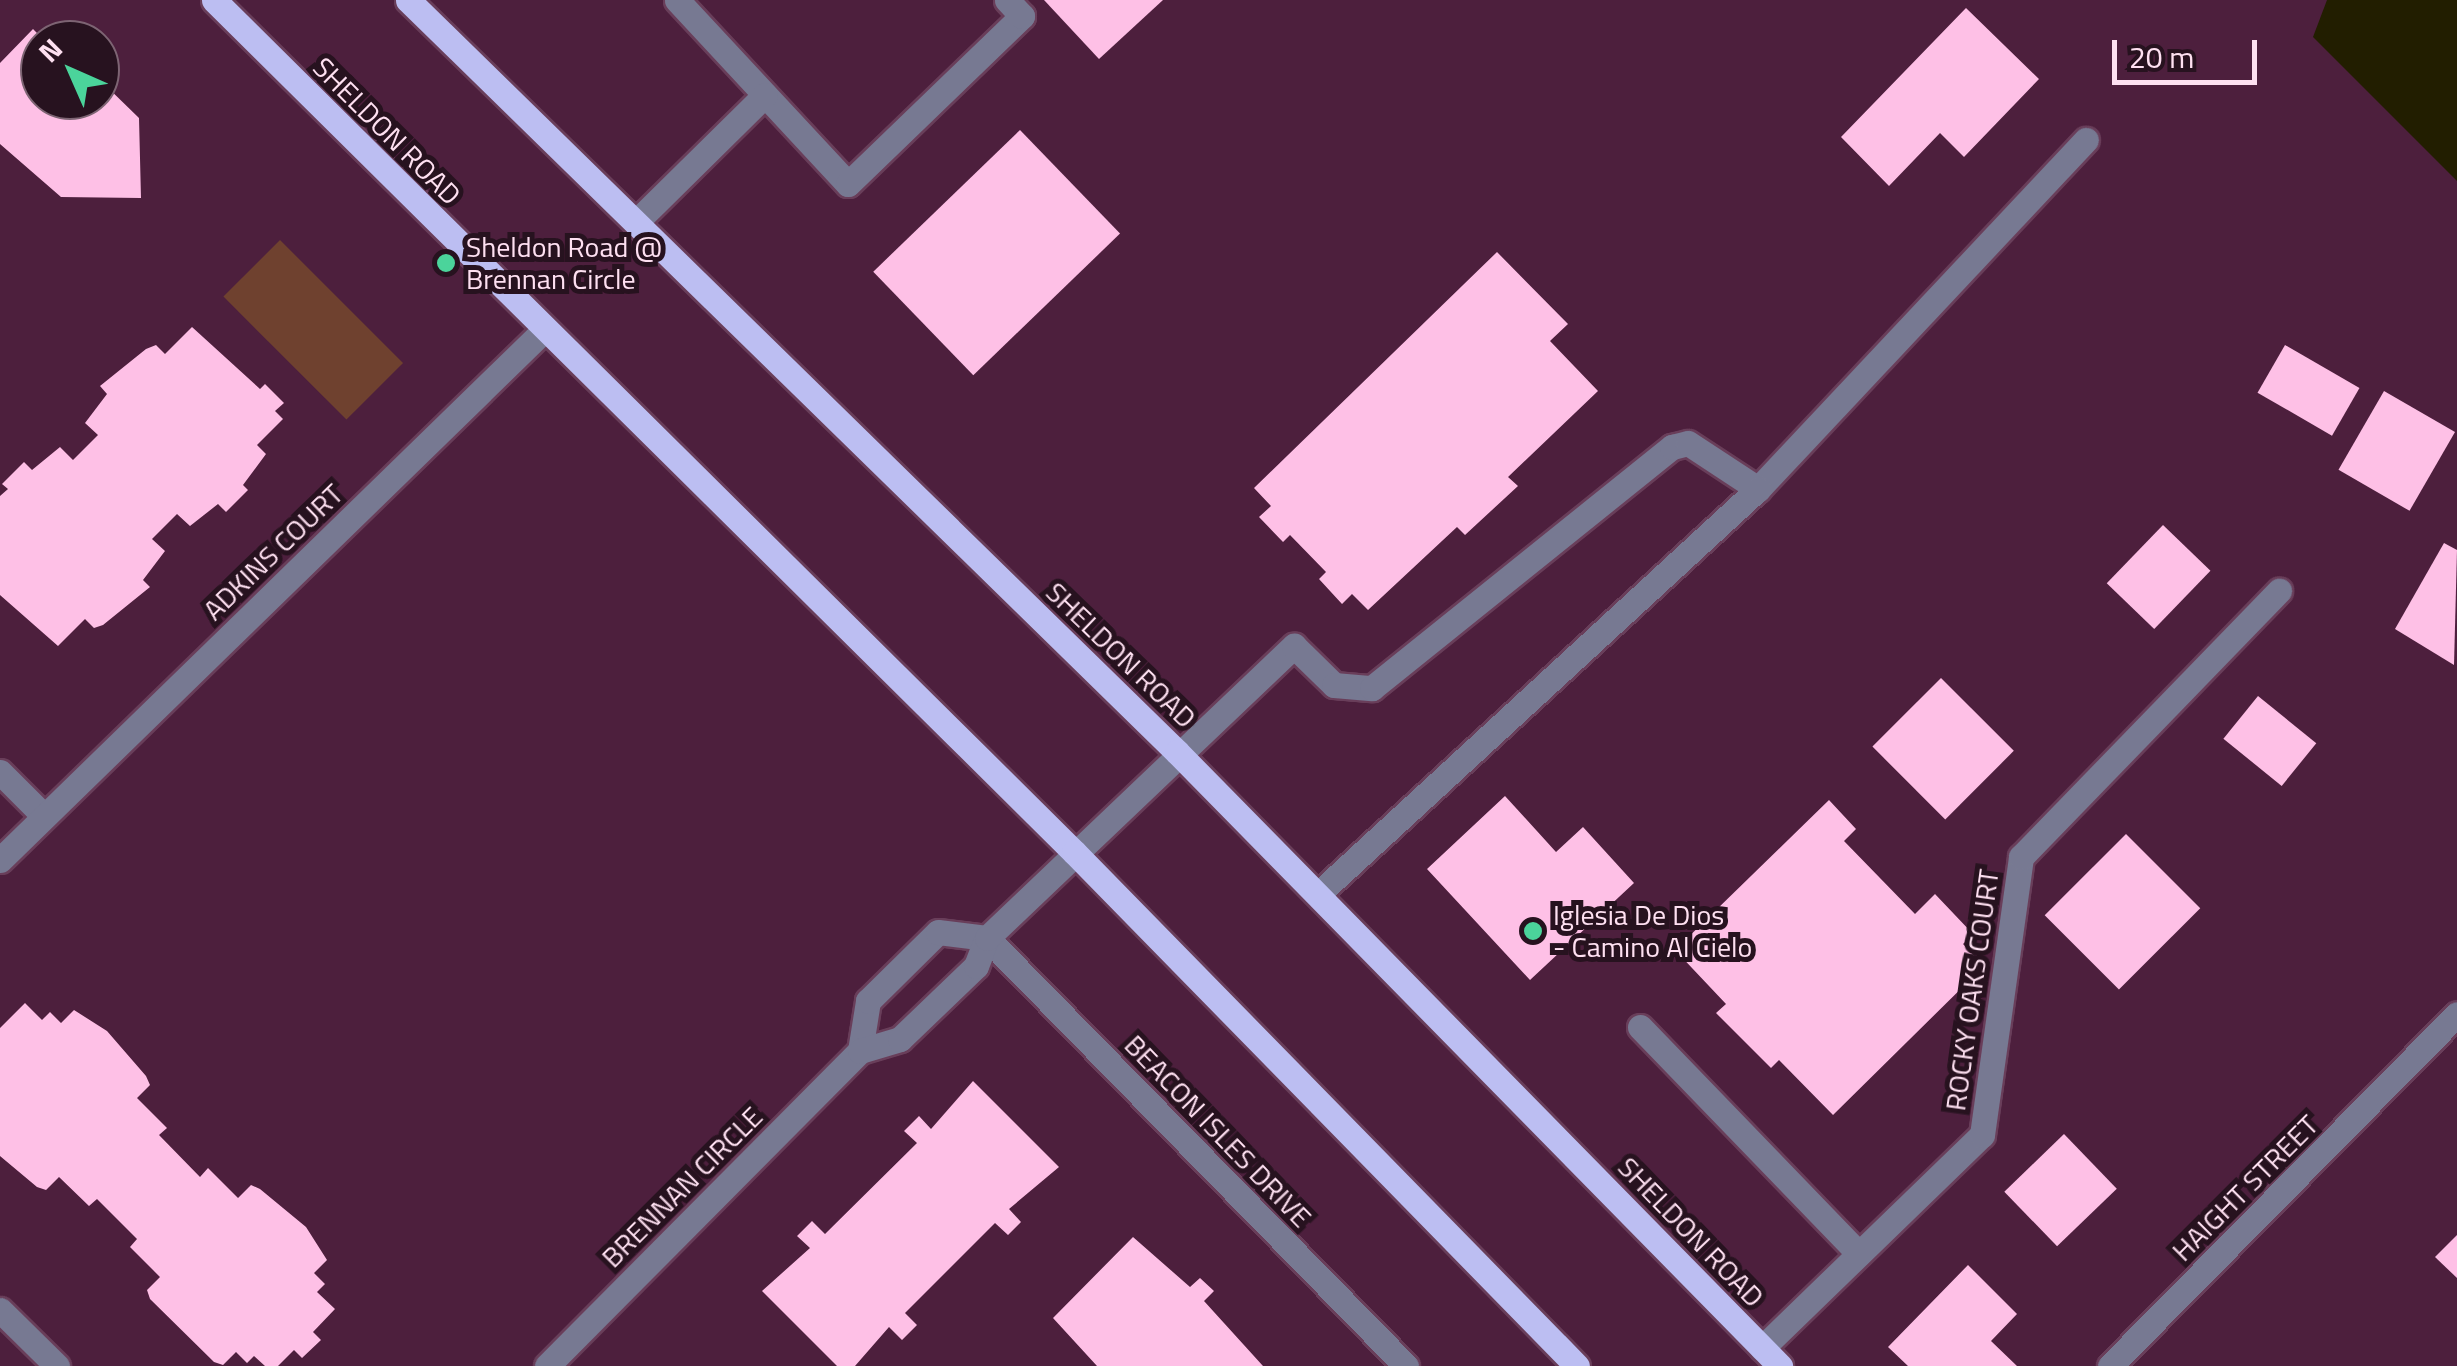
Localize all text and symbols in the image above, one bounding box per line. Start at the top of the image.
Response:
north arrow [20,20,120,120]
scale bar [2117,20,2262,82]
text: N [28,28,72,72]
text: 20 m [2129,34,2194,80]
street label: SHELDON ROAD [306,50,468,212]
place label: Sheldon Road @ Brennan Circle [466,230,662,296]
marker: Sheldon Road @ Brennan Circle [435,252,457,274]
street label: ADKINS COURT [196,477,350,627]
street label: SHELDON ROAD [1039,575,1203,735]
street label: ROCKY OAKS COURT [1938,867,2006,1113]
place label: Iglesia De Dios - Camino Al Cielo [1553,898,1752,964]
marker: Iglesia De Dios - Camino Al Cielo [1522,920,1544,942]
street label: BEACON ISLES DRIVE [1118,1028,1318,1234]
street label: BRENNAN CIRCLE [595,1100,769,1274]
street label: HAIGHT STREET [2165,1108,2325,1268]
street label: SHELDON ROAD [1611,1150,1771,1314]

